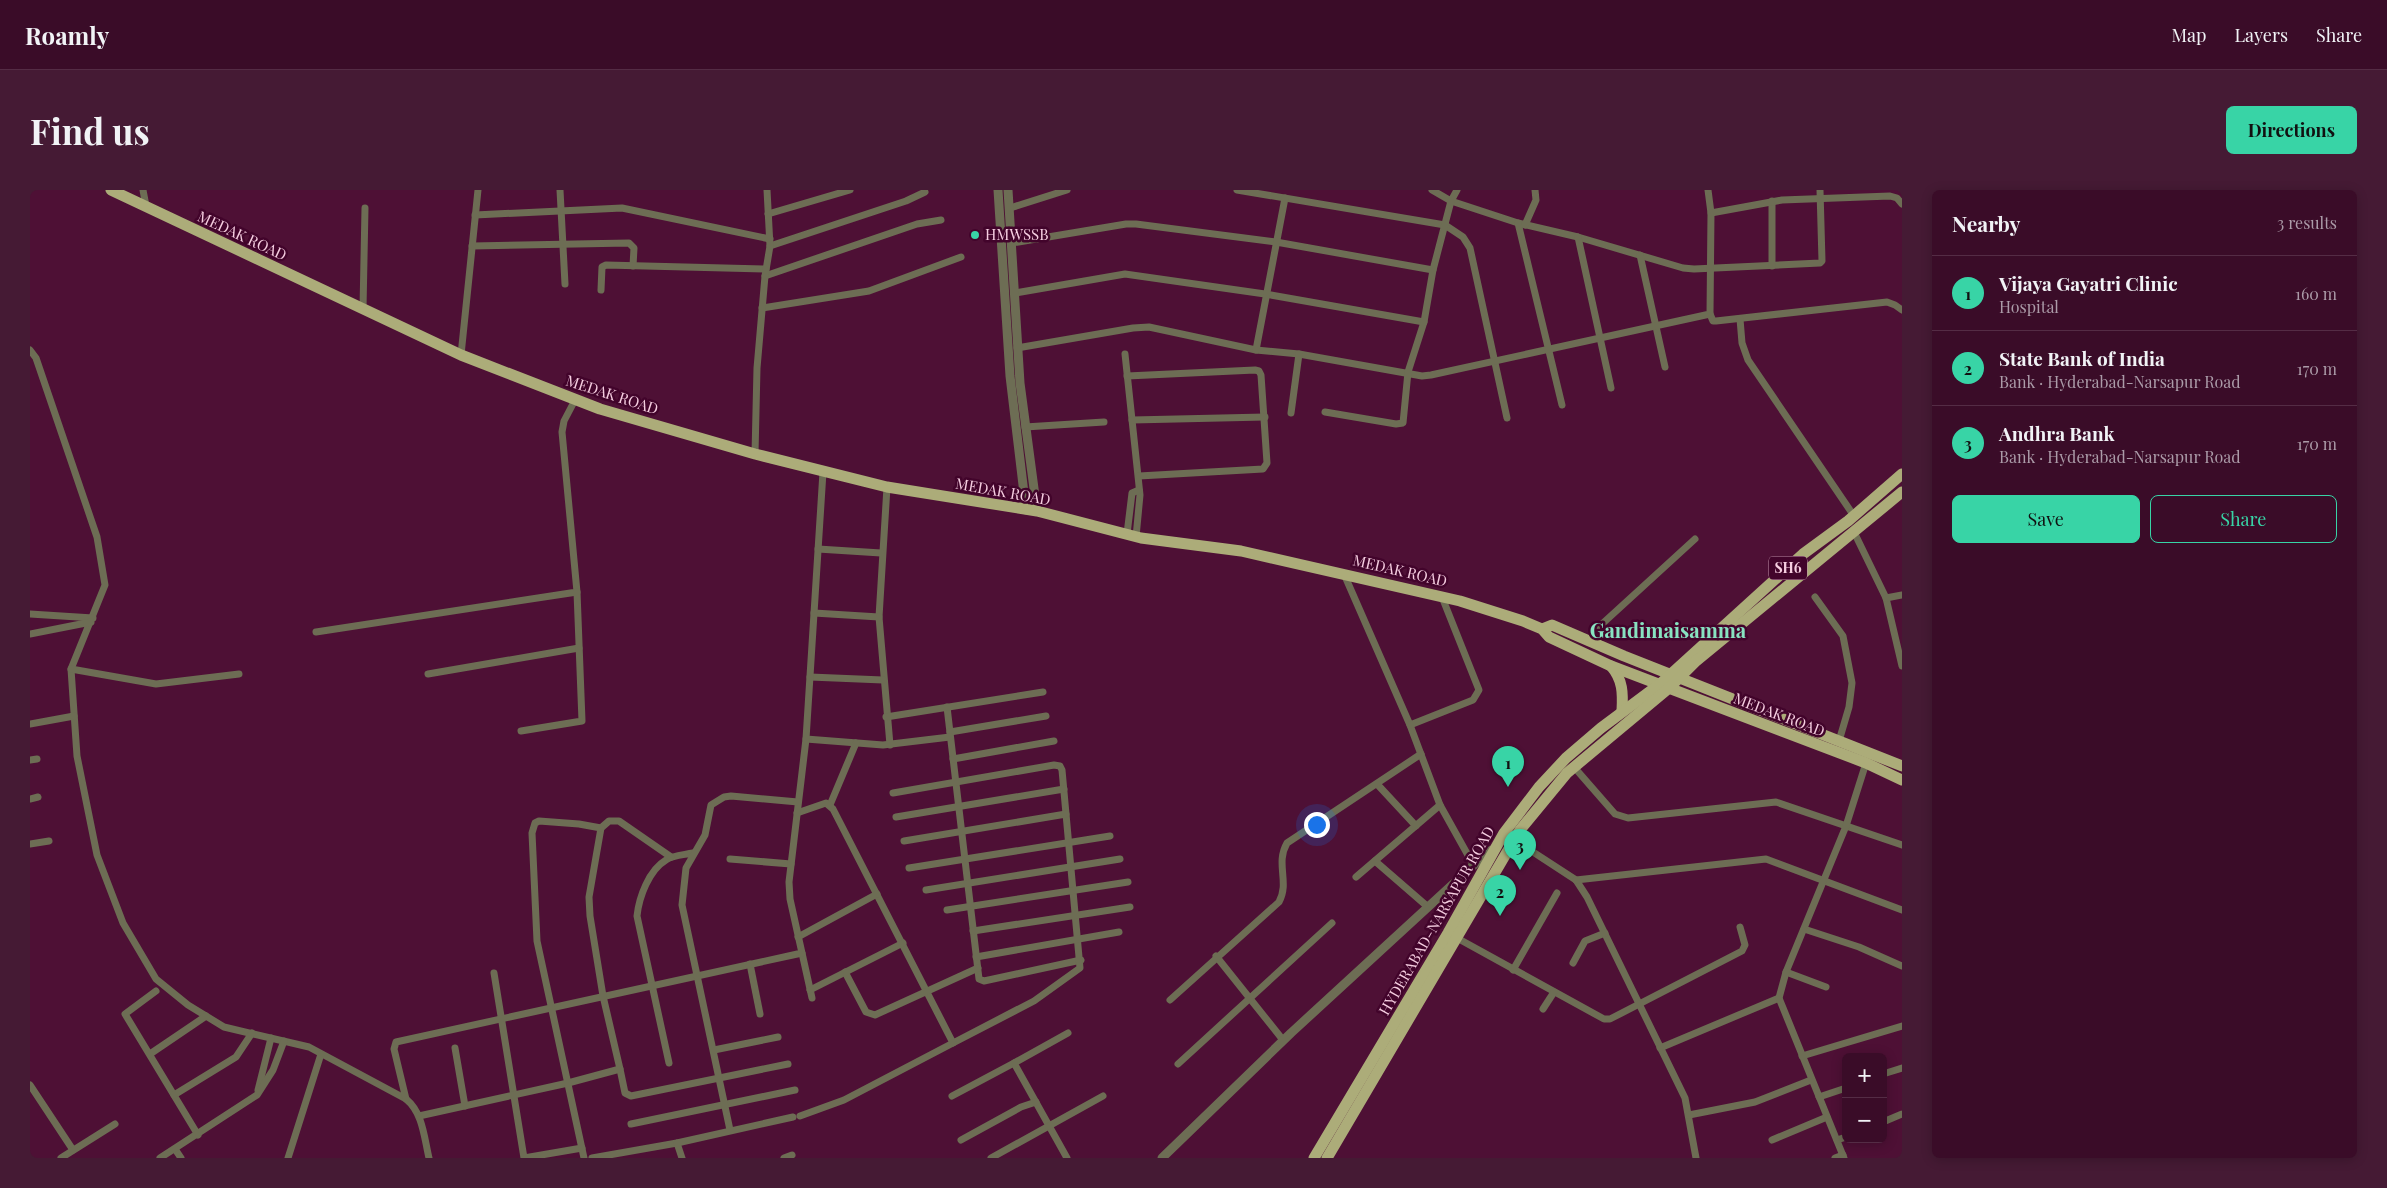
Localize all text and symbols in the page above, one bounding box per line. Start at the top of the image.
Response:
text: Roamly [25,19,109,51]
text: Map [2171,23,2206,47]
text: Layers [2234,23,2288,47]
text: Share [2316,23,2362,47]
button: Directions [2226,106,2357,154]
text: Find us [30,107,150,154]
street label: MEDAK ROAD [195,206,290,265]
text: Nearby [1952,209,2021,237]
text: 3 results [2277,212,2337,233]
place label: HMWSSB [985,224,1049,244]
marker: HMWSSB [969,229,981,241]
text: Vijaya Gayatri Clinic [1999,270,2178,296]
text: 1 [1965,283,1971,304]
text: 160 m [2295,283,2337,304]
text: Hospital [1999,296,2059,317]
text: State Bank of India [1999,345,2165,371]
text: 2 [1964,358,1972,379]
text: 170 m [2297,358,2337,379]
street label: MEDAK ROAD [564,370,661,418]
text: Bank · Hyderabad-Narsapur Road [1999,371,2241,392]
text: Andhra Bank [1999,420,2115,446]
text: 3 [1964,433,1972,454]
text: 170 m [2297,433,2337,454]
text: Bank · Hyderabad-Narsapur Road [1999,446,2241,467]
street label: MEDAK ROAD [954,473,1052,509]
button: Save [1952,495,2140,543]
button: Share [2150,495,2337,543]
street label: MEDAK ROAD [1351,549,1449,591]
road number: SH6 [1769,556,1807,579]
district label: Gandimaisamma [1590,616,1747,643]
street label: MEDAK ROAD [1731,688,1828,741]
pin: 1 [1492,746,1524,787]
your location [1304,812,1330,838]
street label: HYDERABAD-NARSAPUR ROAD [1374,822,1499,1019]
pin: 3 [1504,829,1536,870]
pin: 2 [1484,875,1516,916]
map controls [1842,1053,1887,1143]
button: + [1842,1053,1887,1098]
button: − [1842,1098,1887,1143]

